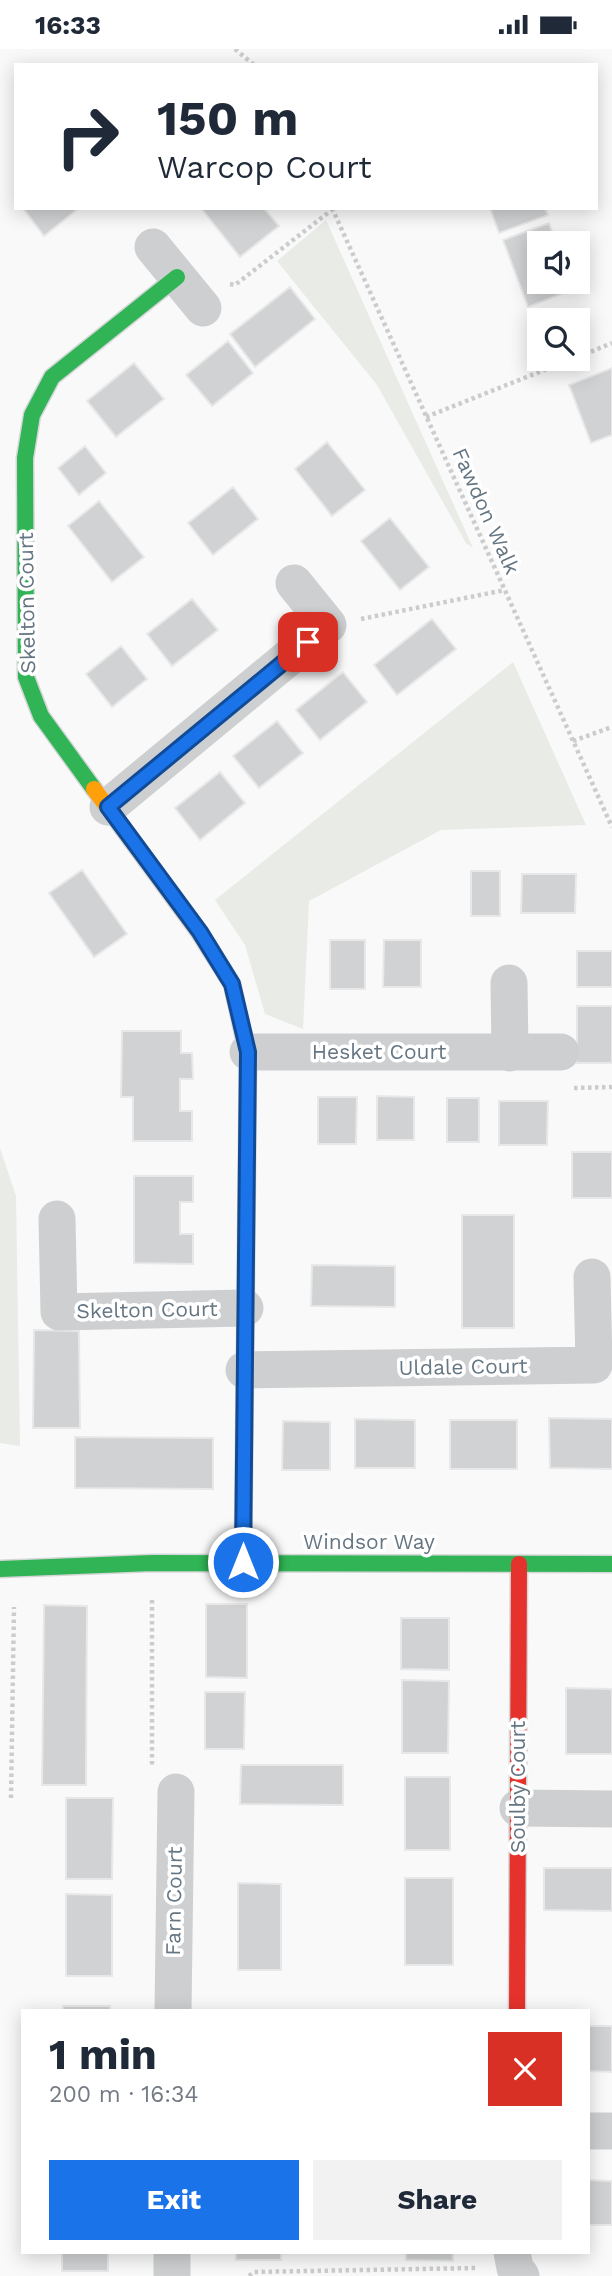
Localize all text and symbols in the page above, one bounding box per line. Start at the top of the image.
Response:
text: 16:33 [35,10,101,40]
text: 150 m [157,89,298,147]
icon: right [42,91,133,182]
text: Warcop Court [157,148,372,186]
map controls [527,231,590,371]
button: sound [527,231,590,294]
button: search [527,308,590,371]
street label: Fawdon Walk [447,444,525,578]
street label: Skelton Court [13,532,40,674]
pin [278,612,338,672]
icon: arrive [289,623,327,661]
street label: Hesket Court [312,1039,446,1064]
street label: Skelton Court [76,1296,218,1323]
street label: Uldale Court [398,1353,528,1380]
position arrow [206,1525,280,1599]
street label: Windsor Way [303,1529,435,1554]
street label: Soulby Court [505,1721,530,1853]
street label: Farn Court [160,1846,187,1956]
text: 1 min [49,2030,157,2079]
button: close [488,2032,562,2106]
text: 200 m · 16:34 [49,2081,198,2108]
button: Exit [49,2160,299,2240]
button: Share [313,2160,562,2240]

